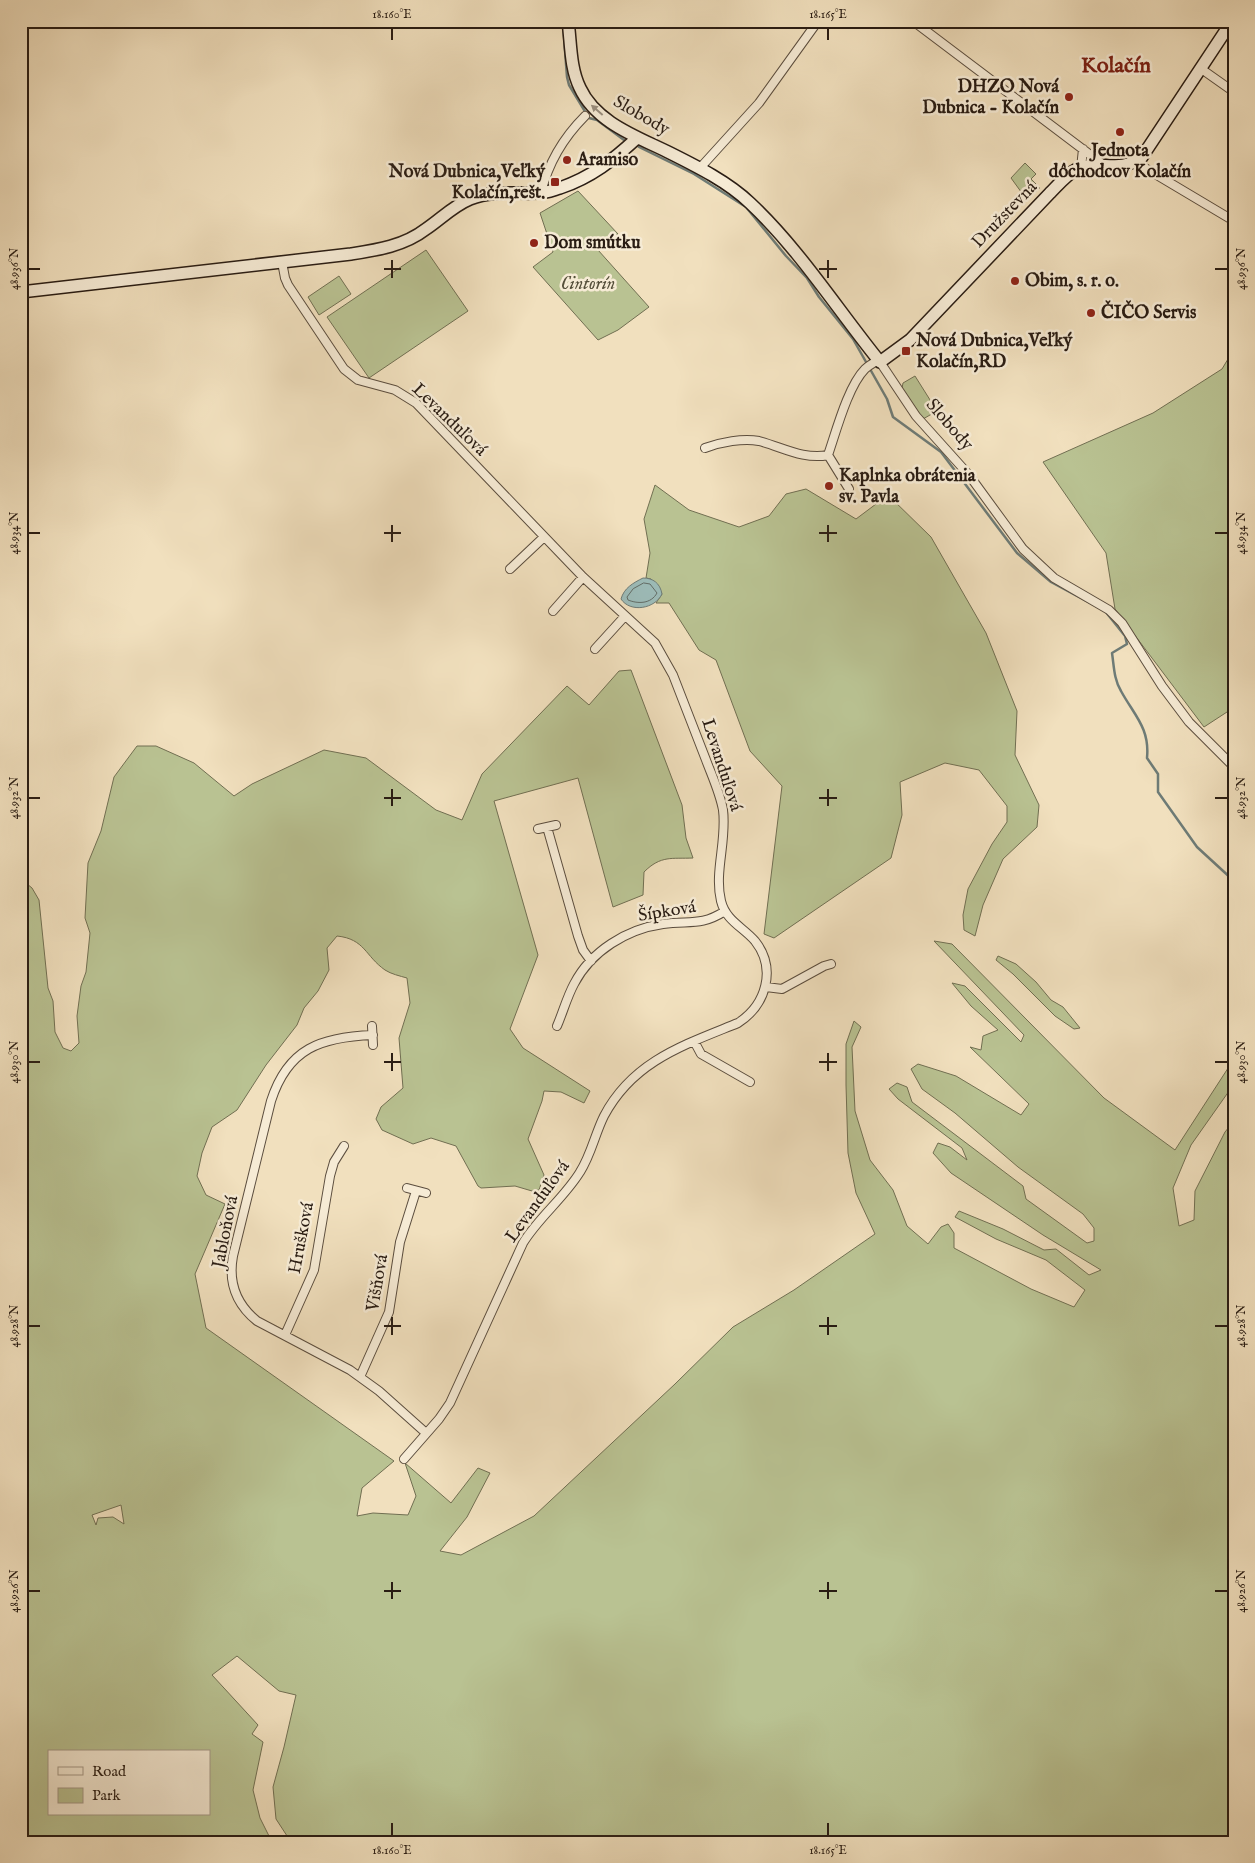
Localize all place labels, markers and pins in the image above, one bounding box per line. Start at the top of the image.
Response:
place label: DHZO Nová Dubnica - Kolačín [922,76,1060,120]
marker: DHZO Nová Dubnica - Kolačín [1063,91,1075,103]
marker: Jednota dôchodcov Kolačín [1114,126,1126,138]
place label: Jednota dôchodcov Kolačín [1049,140,1192,184]
place label: Aramiso [576,149,639,172]
marker: Aramiso [561,154,573,166]
place label: Nová Dubnica,Veľký Kolačín,rešt. [388,161,546,205]
marker: Nová Dubnica,Veľký Kolačín,rešt. [549,176,561,188]
place label: Dom smútku [544,232,641,255]
marker: Dom smútku [528,237,540,249]
place label: Obim, s. r. o. [1025,270,1119,293]
marker: Obim, s. r. o. [1009,275,1021,287]
place label: ČIČO Servis [1101,300,1197,325]
marker: ČIČO Servis [1085,307,1097,319]
place label: Nová Dubnica,Veľký Kolačín,RD [915,330,1074,374]
marker: Nová Dubnica,Veľký Kolačín,RD [900,345,912,357]
place label: Kaplnka obrátenia sv. Pavla [839,465,977,509]
marker: Kaplnka obrátenia sv. Pavla [823,480,835,492]

